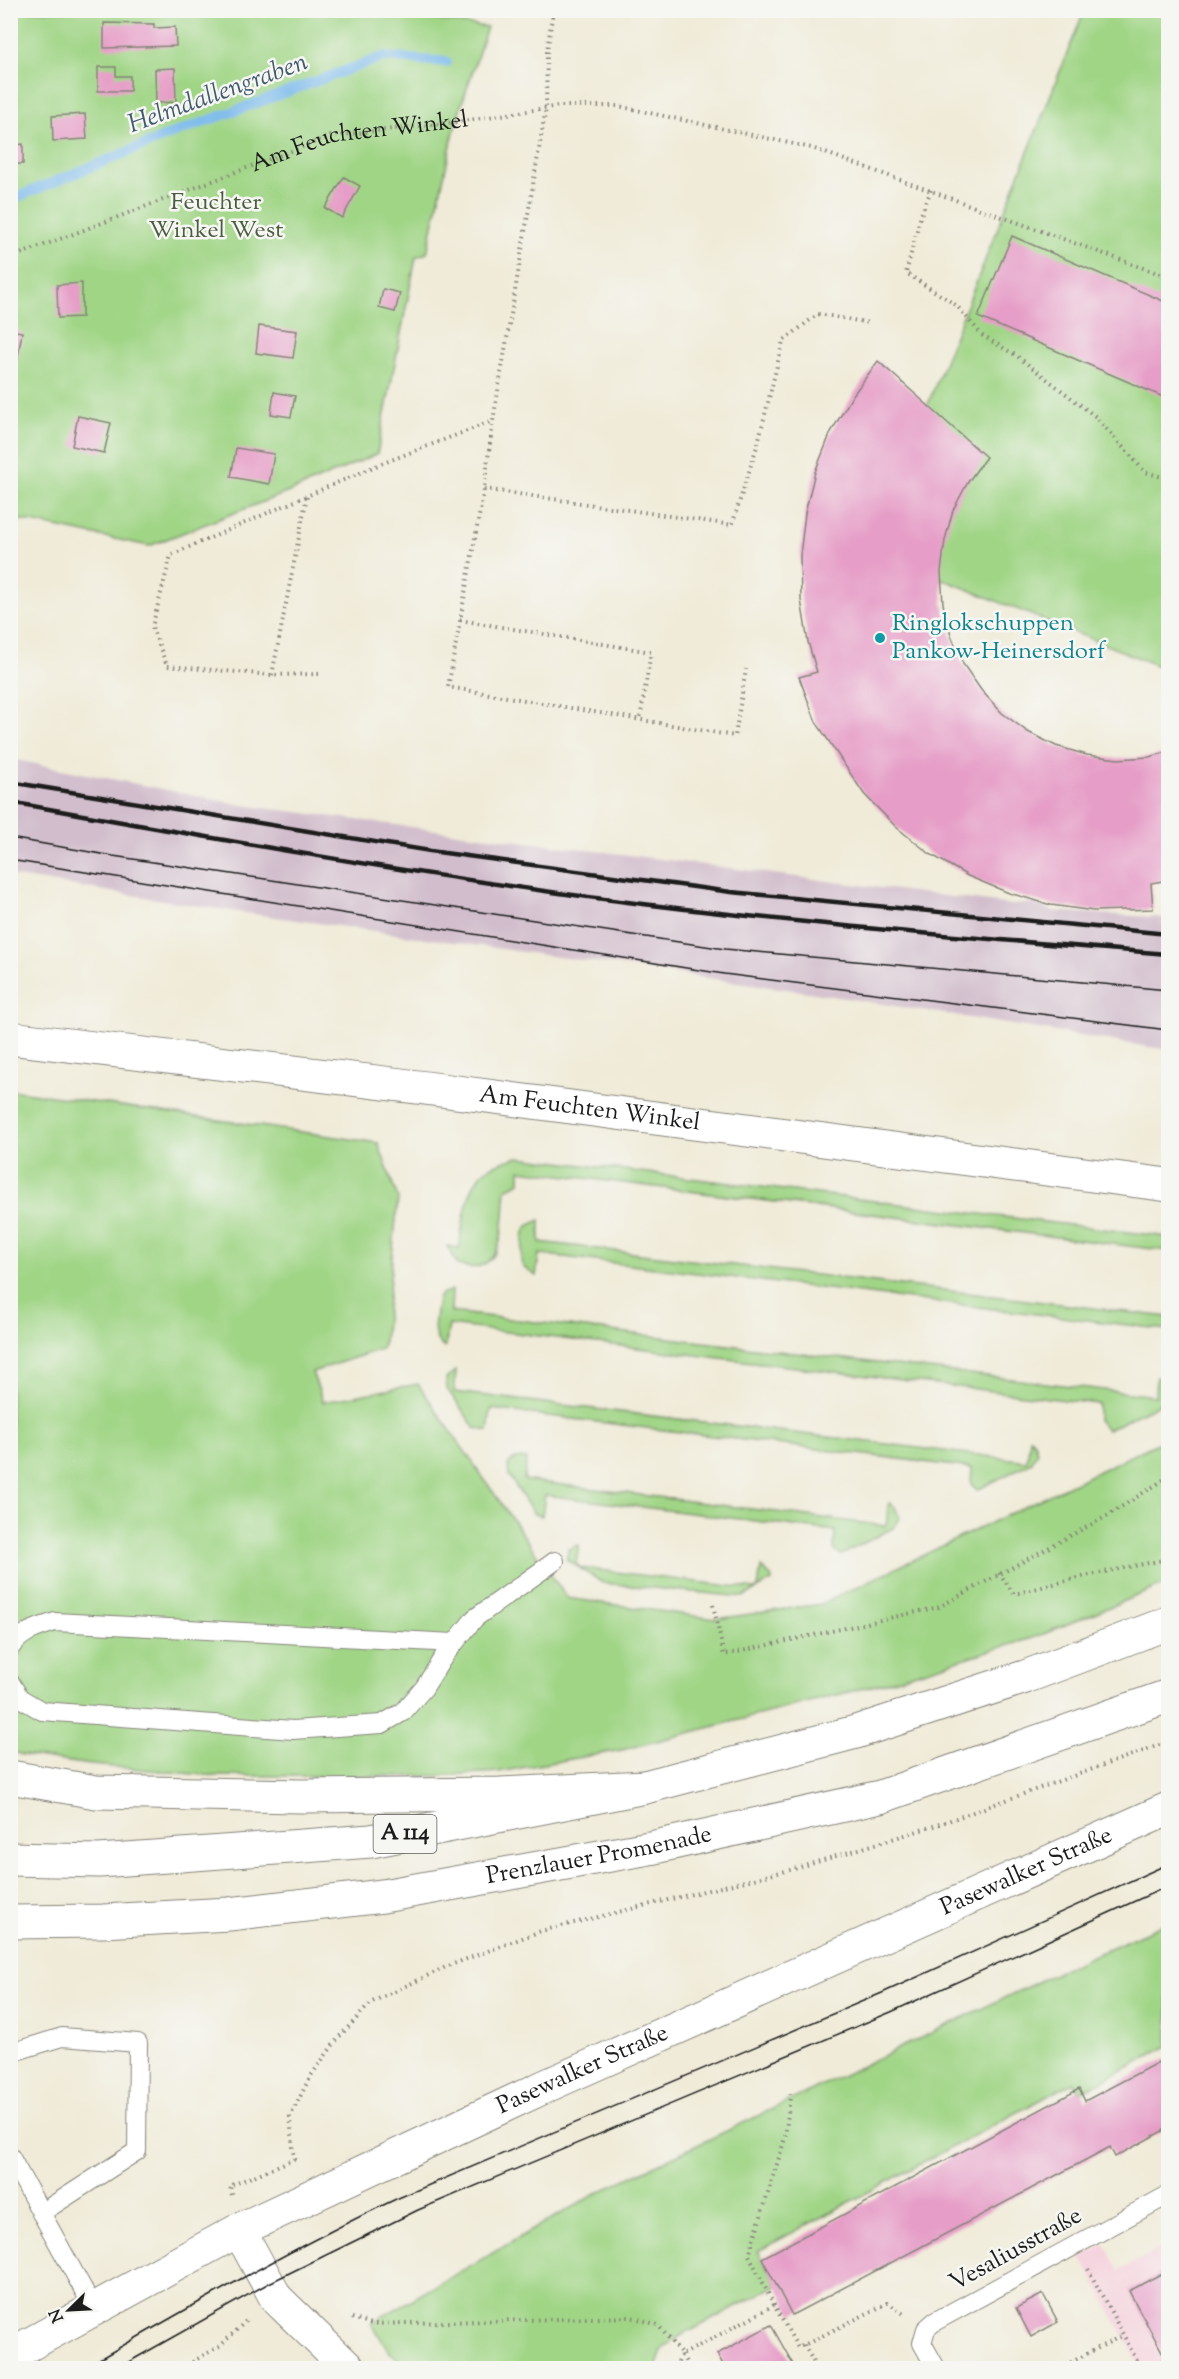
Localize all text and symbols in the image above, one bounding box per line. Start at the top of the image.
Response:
water label: Helmdallengraben [123,44,313,144]
street label: Am Feuchten Winkel [246,103,471,182]
park label: Feuchter Winkel West [149,186,283,248]
place label: Ringlokschuppen Pankow-Heinersdorf [892,607,1107,669]
marker: Ringlokschuppen Pankow-Heinersdorf [873,631,887,645]
street label: Am Feuchten Winkel [477,1078,702,1141]
road number: A 114 [374,1815,436,1853]
street label: Prenzlauer Promenade [484,1818,715,1894]
street label: Pasewalker Straße [935,1819,1118,1925]
street label: Pasewalker Straße [491,2017,674,2124]
street label: Vesaliusstraße [944,2200,1088,2300]
north arrow [39,2280,99,2340]
text: N [44,2304,71,2326]

